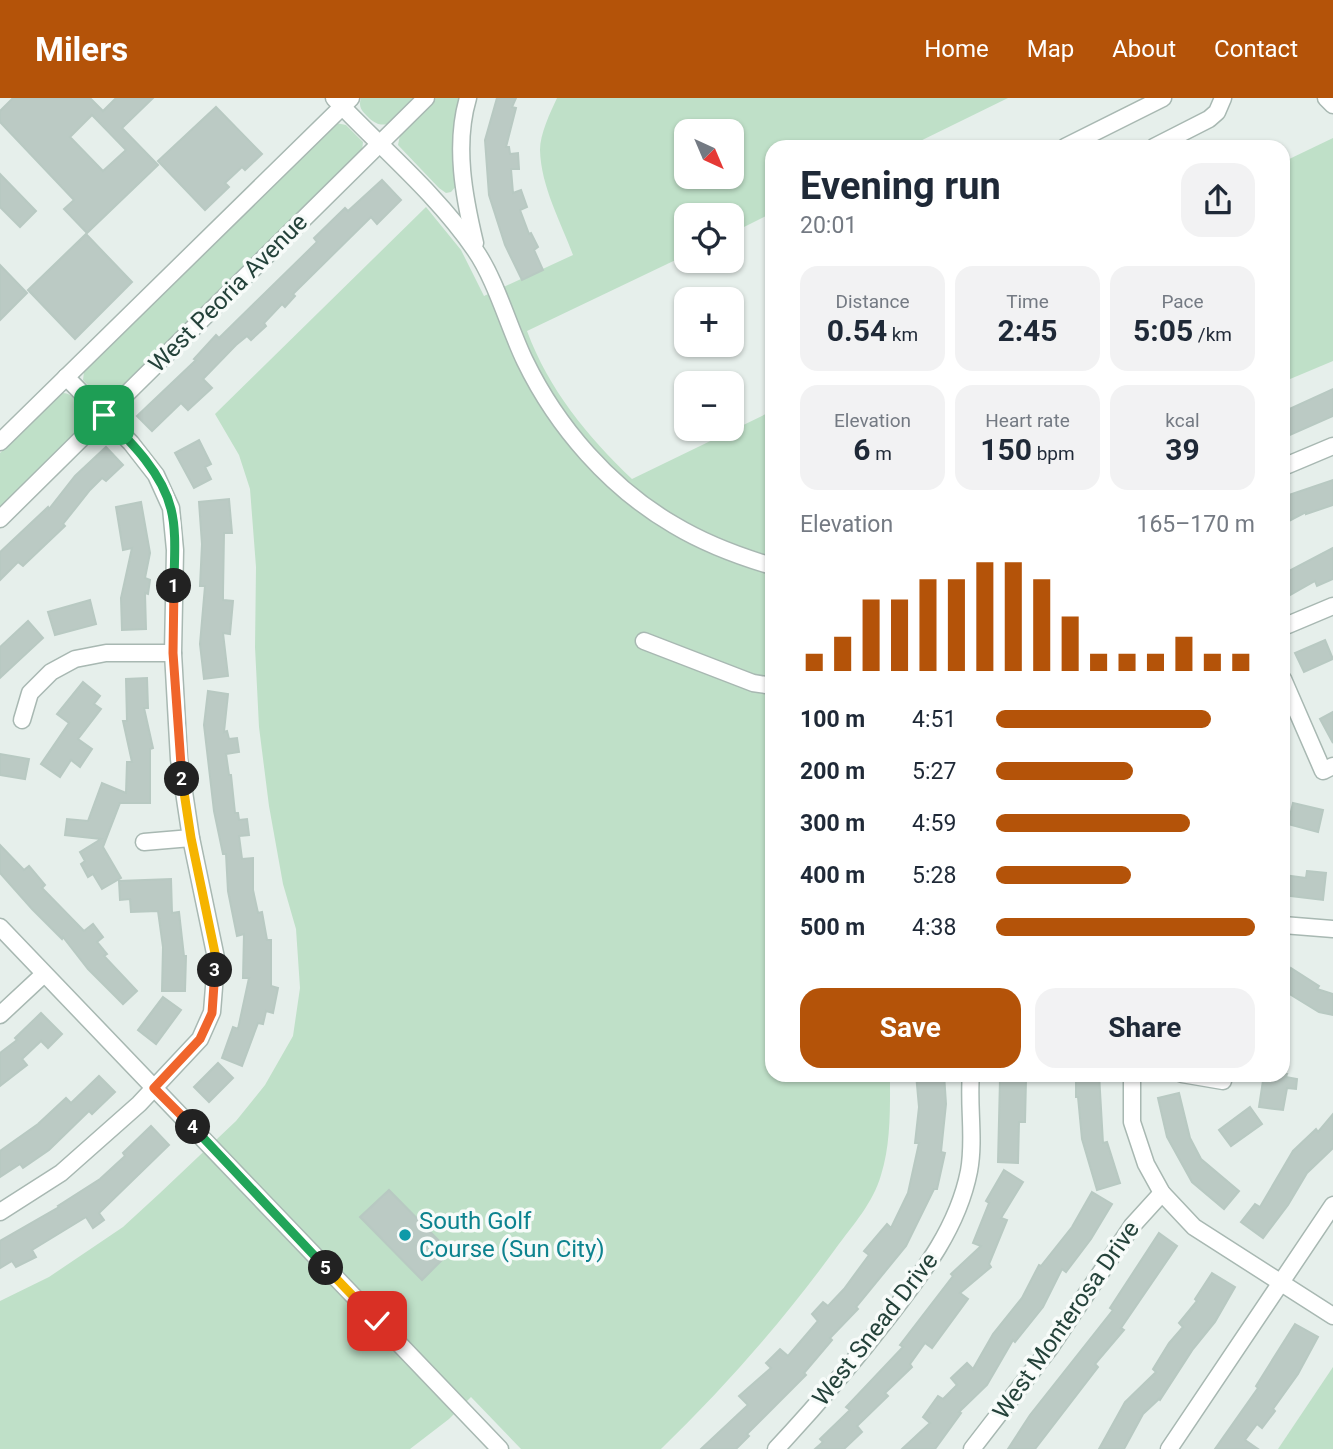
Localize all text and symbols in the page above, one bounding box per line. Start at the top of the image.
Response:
text: Milers [35,30,128,69]
text: Home [924,35,989,63]
text: Map [1027,35,1074,63]
text: About [1112,35,1176,63]
text: Contact [1214,35,1298,63]
north arrow [674,119,744,189]
map controls [674,119,744,441]
button: share [1181,163,1255,237]
text: Evening run [800,164,1001,208]
button: locate [674,203,744,273]
street label: West Peoria Avenue [143,208,313,378]
text: 20:01 [800,212,857,239]
button: + [674,287,744,357]
text: Distance [836,290,909,313]
text: Time [1006,290,1049,313]
text: Pace [1161,290,1204,313]
text: 0.54 [827,313,887,348]
text: 2:45 [997,313,1058,348]
text: 5:05 [1133,313,1193,348]
text: km [887,323,918,346]
text: /km [1193,323,1232,346]
button: − [674,371,744,441]
pin [74,385,134,445]
icon: arrive [85,396,123,434]
text: Elevation [834,409,911,432]
text: Heart rate [985,409,1070,432]
text: kcal [1165,409,1200,432]
text: 6 [853,432,870,467]
text: 150 [980,432,1032,467]
text: 39 [1165,432,1200,467]
text: m [870,442,892,465]
text: bpm [1032,442,1075,465]
text: Elevation [800,511,893,538]
text: 165–170 m [1136,511,1255,538]
pin: 1 [156,568,192,603]
text: 1 [168,574,179,597]
text: 100 m [800,706,865,733]
text: 4:51 [912,706,956,733]
text: 200 m [800,758,865,785]
text: 5:27 [912,758,956,785]
pin: 2 [164,762,200,796]
text: 2 [176,767,187,790]
text: 300 m [800,810,865,837]
text: 4:59 [912,810,956,837]
text: 400 m [800,862,865,889]
text: 5:28 [912,862,956,889]
text: 500 m [800,914,865,941]
text: 4:38 [912,914,956,941]
pin: 3 [198,952,232,988]
text: 3 [209,958,220,981]
button: Save [800,988,1021,1068]
button: Share [1035,988,1255,1068]
pin: 4 [176,1110,210,1144]
text: 4 [187,1115,198,1138]
place label: South Golf Course (Sun City) [419,1207,605,1263]
street label: West Monterosa Drive [987,1216,1145,1424]
marker: South Golf Course (Sun City) [397,1227,413,1243]
street label: West Snead Drive [807,1247,943,1411]
pin: 5 [308,1250,344,1286]
text: 5 [320,1256,331,1279]
pin [347,1291,407,1351]
icon: check [358,1302,396,1340]

